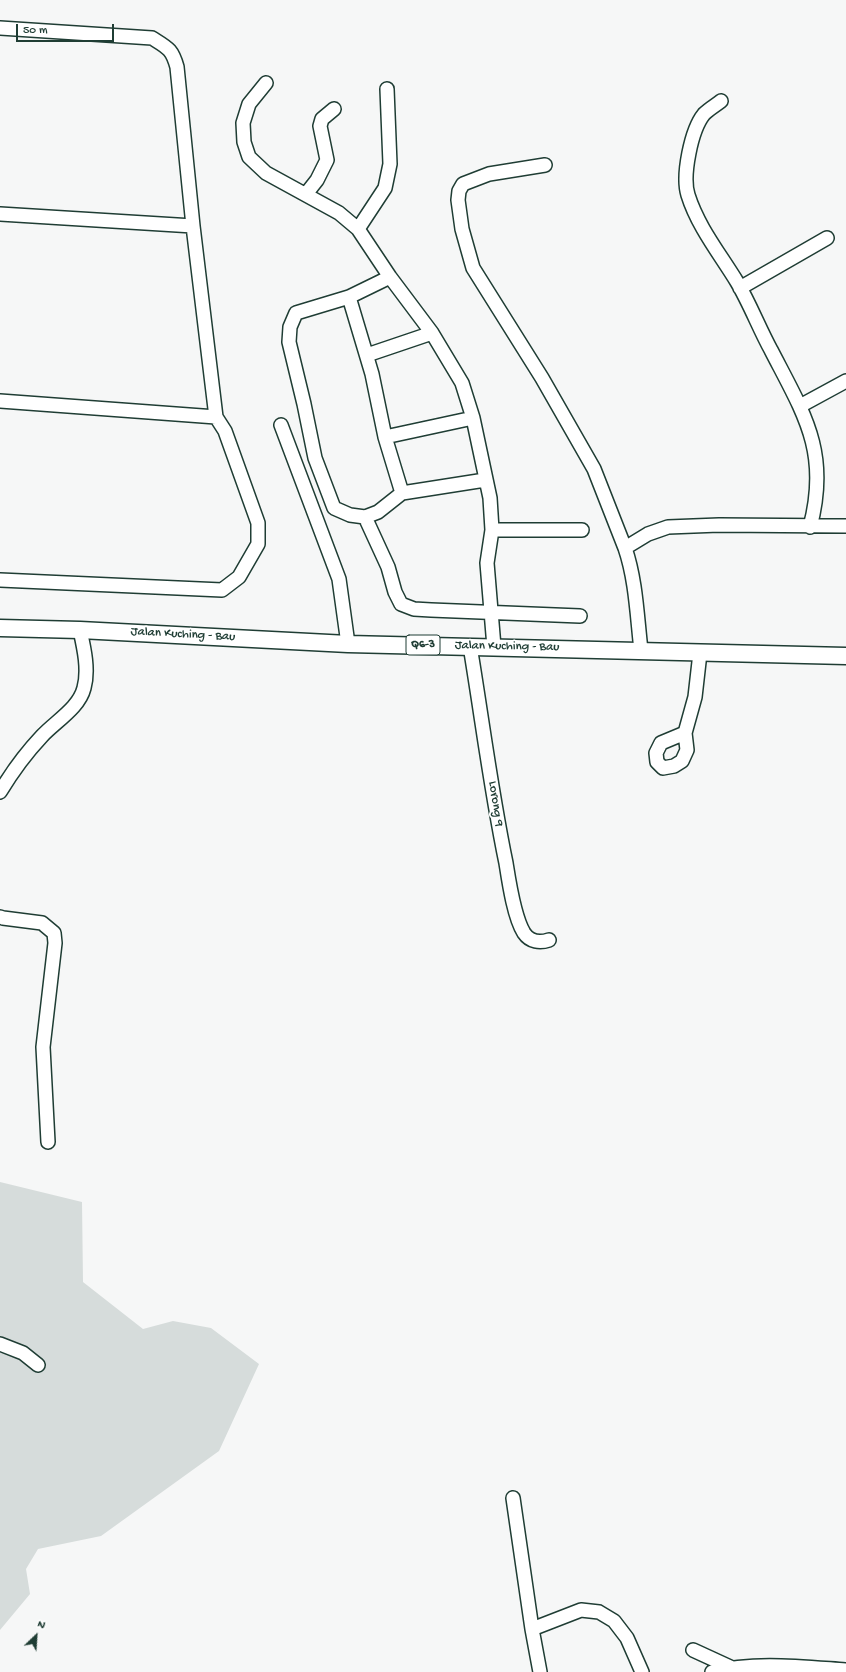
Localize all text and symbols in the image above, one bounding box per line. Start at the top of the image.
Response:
scale bar [18,16,116,42]
text: 50 m [23,24,48,38]
street label: Jalan Kuching - Bau [130,624,236,646]
road number: Q6-3 [406,635,440,655]
street label: Jalan Kuching - Bau [455,638,559,656]
street label: Lorong 9 [484,780,506,828]
north arrow [16,1616,56,1656]
text: N [35,1618,47,1632]

